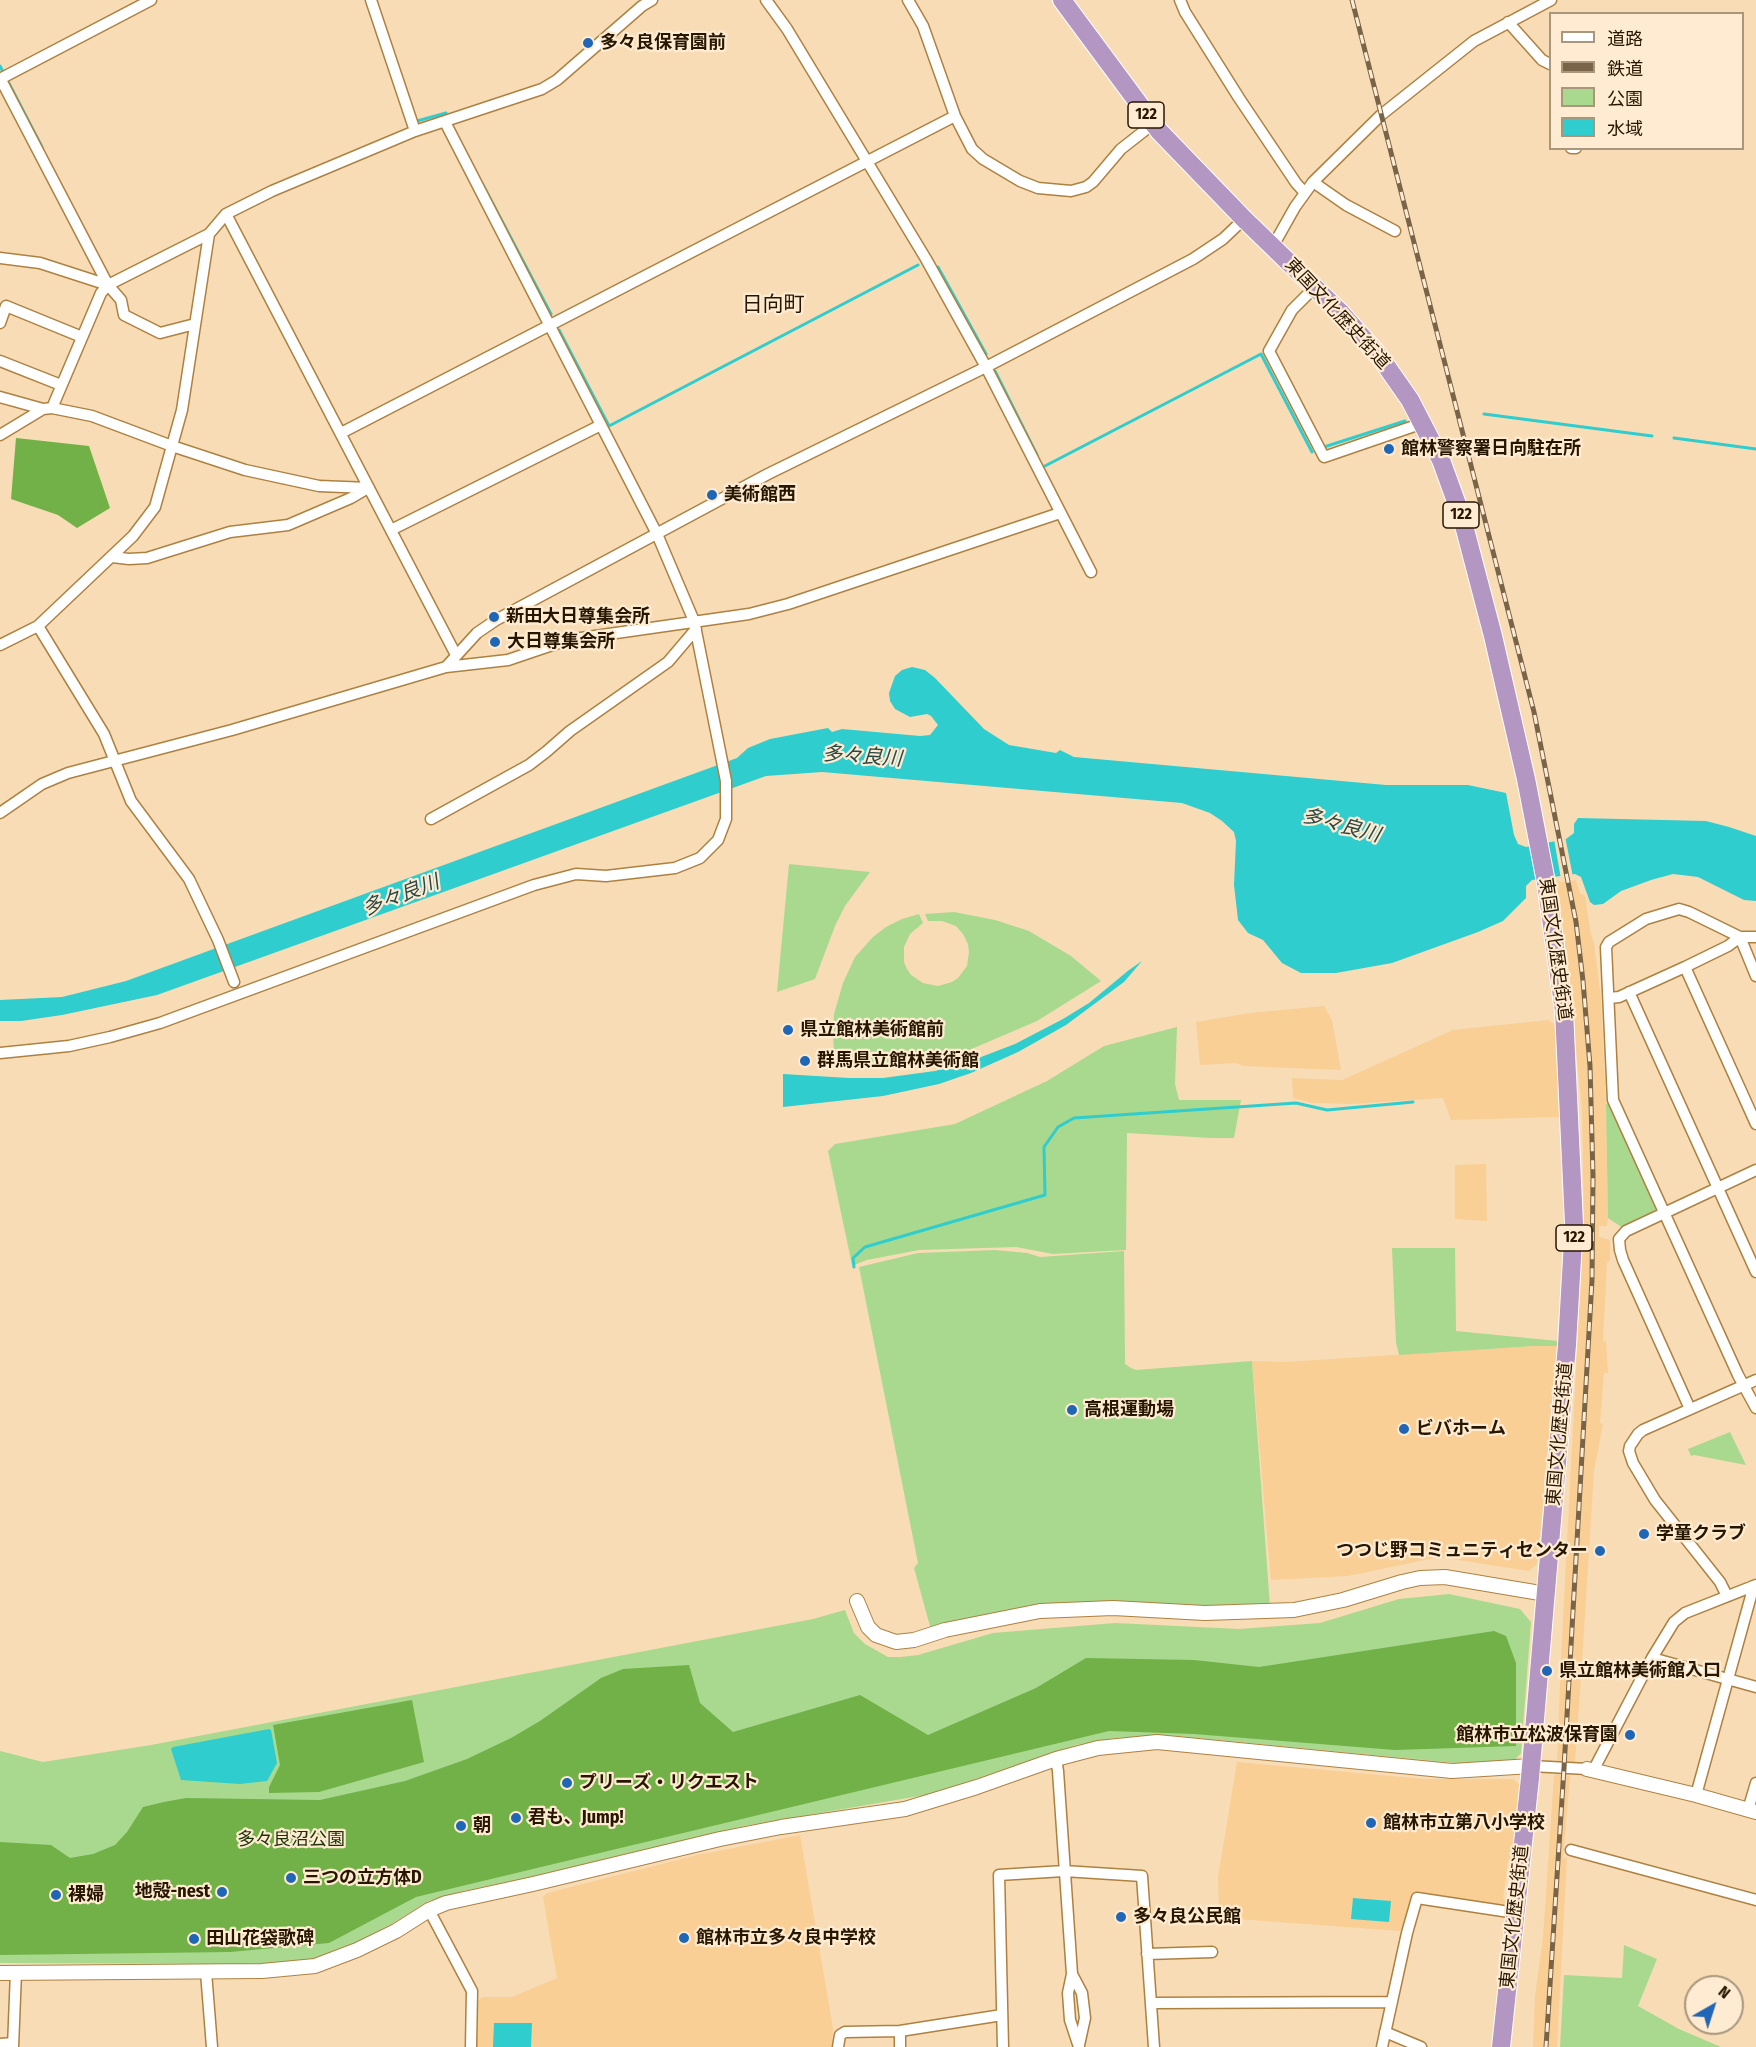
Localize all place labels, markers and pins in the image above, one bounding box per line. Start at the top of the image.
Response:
place label: 多々良保育園前 [600,32,726,54]
marker: 多々良保育園前 [581,36,595,50]
place label: 館林警察署日向駐在所 [1401,438,1581,460]
marker: 館林警察署日向駐在所 [1382,442,1396,456]
place label: 美術館西 [724,484,796,506]
marker: 美術館西 [705,488,719,502]
place label: 新田大日尊集会所 [506,606,650,628]
marker: 新田大日尊集会所 [487,610,501,624]
place label: 大日尊集会所 [507,631,615,653]
marker: 大日尊集会所 [488,635,502,649]
place label: 県立館林美術館前 [800,1019,944,1041]
marker: 県立館林美術館前 [781,1023,795,1037]
place label: 群馬県立館林美術館 [817,1050,979,1072]
marker: 群馬県立館林美術館 [798,1054,812,1068]
place label: 高根運動場 [1084,1399,1174,1421]
marker: 高根運動場 [1065,1403,1079,1417]
place label: ビバホーム [1416,1418,1506,1440]
marker: ビバホーム [1397,1422,1411,1436]
place label: 学童クラブ [1656,1523,1746,1545]
marker: 学童クラブ [1637,1527,1651,1541]
place label: つつじ野コミュニティセンター [1336,1540,1588,1562]
marker: つつじ野コミュニティセンター [1593,1544,1607,1558]
place label: 県立館林美術館入口 [1559,1660,1721,1682]
marker: 県立館林美術館入口 [1540,1664,1554,1678]
place label: 館林市立松波保育園 [1456,1724,1618,1746]
marker: 館林市立松波保育園 [1623,1728,1637,1742]
place label: プリーズ・リクエスト [579,1772,759,1794]
marker: プリーズ・リクエスト [560,1776,574,1790]
place label: 君も、Jump! [528,1807,624,1829]
marker: 君も、Jump! [509,1811,523,1825]
place label: 館林市立第八小学校 [1383,1812,1545,1834]
place label: 朝 [473,1815,491,1837]
marker: 館林市立第八小学校 [1364,1816,1378,1830]
marker: 朝 [454,1819,468,1833]
place label: 三つの立方体D [303,1867,422,1889]
marker: 三つの立方体D [284,1871,298,1885]
place label: 地殻-nest [134,1881,210,1903]
place label: 裸婦 [68,1884,104,1906]
marker: 地殻-nest [215,1885,229,1899]
marker: 裸婦 [49,1888,63,1902]
place label: 多々良公民館 [1133,1906,1241,1928]
marker: 多々良公民館 [1114,1910,1128,1924]
place label: 館林市立多々良中学校 [696,1927,876,1949]
place label: 田山花袋歌碑 [206,1928,314,1950]
marker: 館林市立多々良中学校 [677,1931,691,1945]
marker: 田山花袋歌碑 [187,1932,201,1946]

